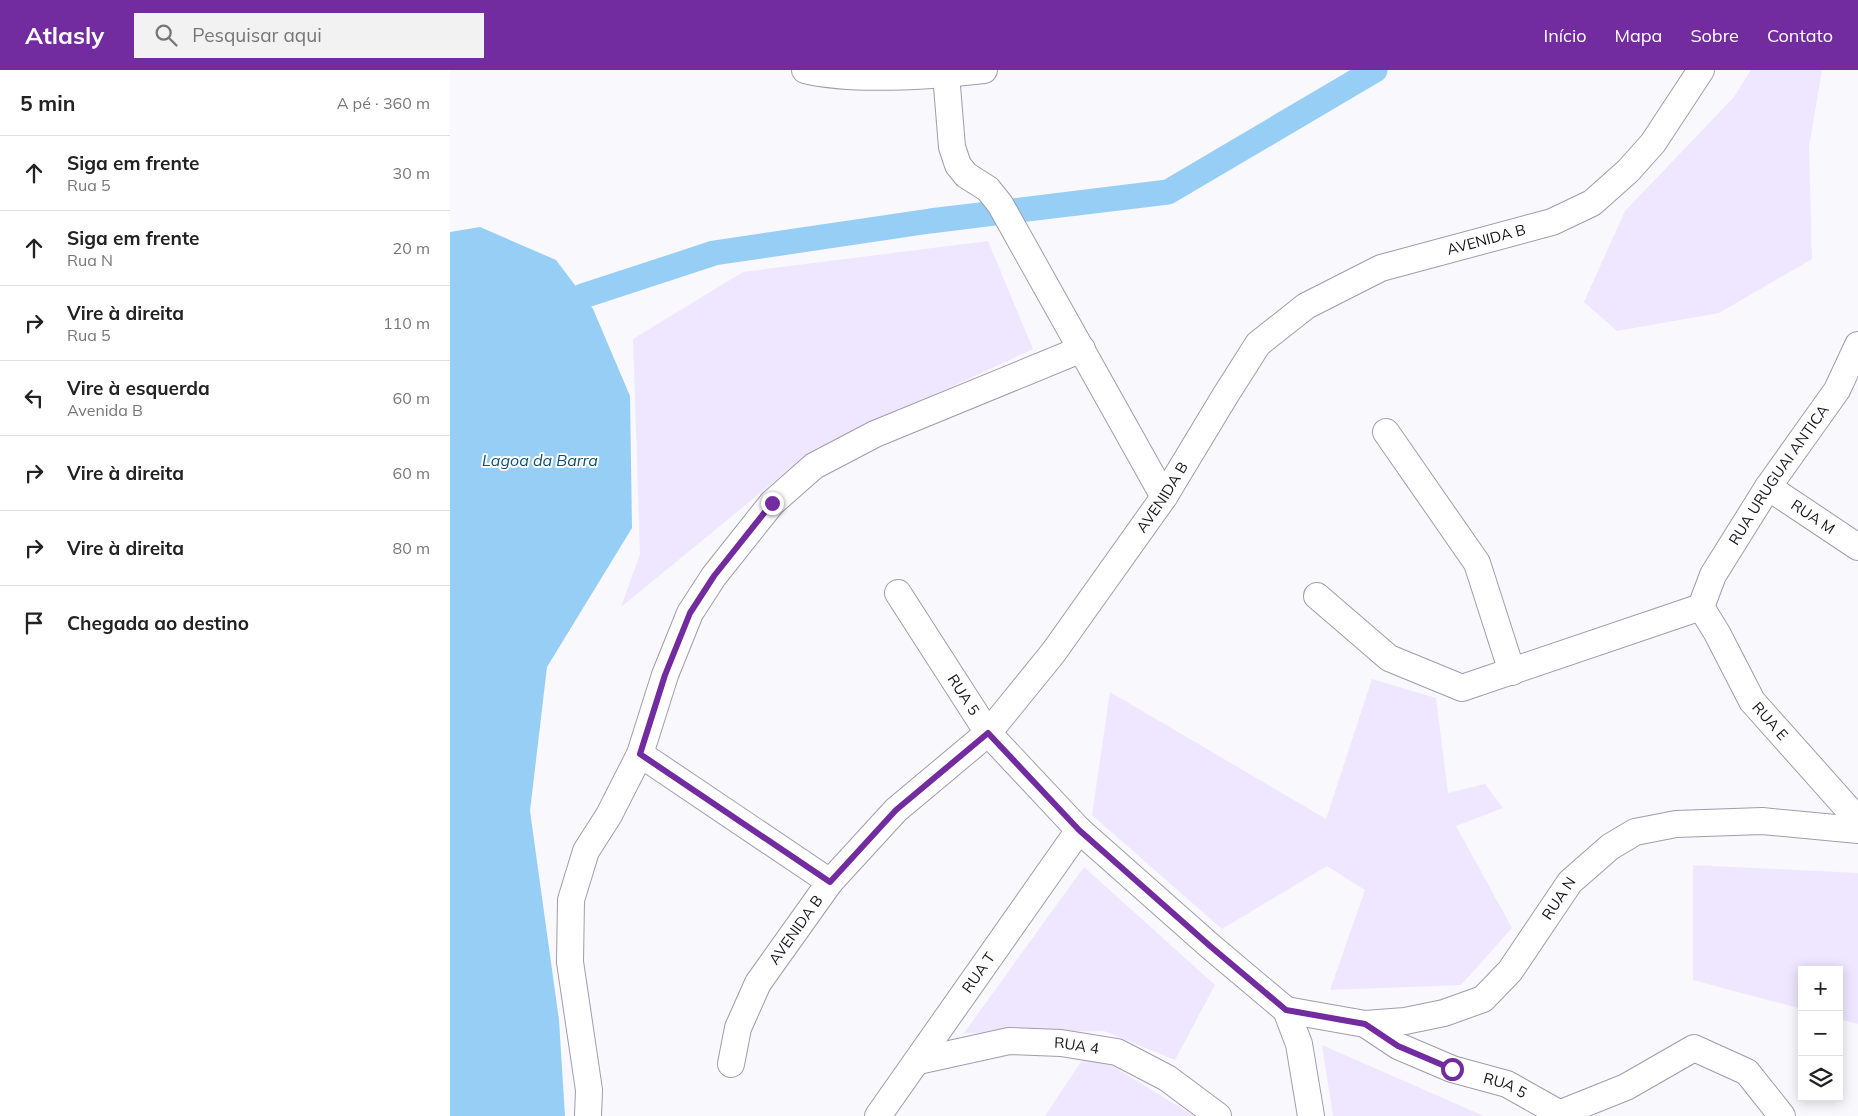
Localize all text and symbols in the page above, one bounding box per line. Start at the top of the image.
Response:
search box [134,13,484,58]
text: Atlasly [25,20,104,50]
icon: search [152,21,180,49]
text: Pesquisar aqui [192,23,322,47]
text: Início [1544,24,1587,47]
text: Mapa [1615,24,1662,47]
text: Sobre [1690,24,1739,47]
text: Contato [1767,24,1833,47]
text: 5 min [20,90,75,116]
text: A pé · 360 m [337,93,430,113]
text: Siga em frente [67,151,199,175]
icon: ahead [20,159,48,187]
text: 30 m [393,163,430,183]
text: Rua 5 [67,175,111,195]
street label: AVENIDA B [1445,220,1528,259]
text: Siga em frente [67,226,199,250]
icon: ahead [20,234,48,262]
text: 20 m [393,238,430,258]
text: Rua N [67,250,113,270]
text: Vire à direita [67,301,184,325]
icon: right [20,309,48,337]
text: 110 m [383,313,430,333]
text: Rua 5 [67,325,111,345]
text: Vire à esquerda [67,376,210,400]
icon: left [20,384,48,412]
text: 60 m [393,388,430,408]
text: Avenida B [67,400,143,420]
street label: RUA URUGUAI ANTICA [1724,401,1833,548]
water label: Lagoa da Barra [482,450,598,470]
street label: AVENIDA B [1132,458,1192,536]
icon: right [20,459,48,487]
text: Vire à direita [67,461,184,485]
text: 60 m [393,463,430,483]
route end [761,492,784,515]
street label: RUA M [1788,495,1839,538]
icon: right [20,534,48,562]
text: Vire à direita [67,536,184,560]
text: 80 m [393,538,430,558]
icon: arrive [20,609,48,637]
text: Chegada ao destino [67,611,249,635]
street label: RUA 5 [944,670,984,719]
street label: RUA E [1748,698,1793,744]
street label: RUA N [1537,873,1580,923]
street label: AVENIDA B [764,891,827,968]
street label: RUA T [957,949,999,997]
map controls [1798,966,1843,1101]
button: + [1798,966,1843,1011]
button: − [1798,1011,1843,1056]
street label: RUA 4 [1054,1033,1101,1058]
button: layers [1798,1056,1843,1101]
route start [1441,1058,1464,1081]
street label: RUA 5 [1481,1068,1530,1102]

